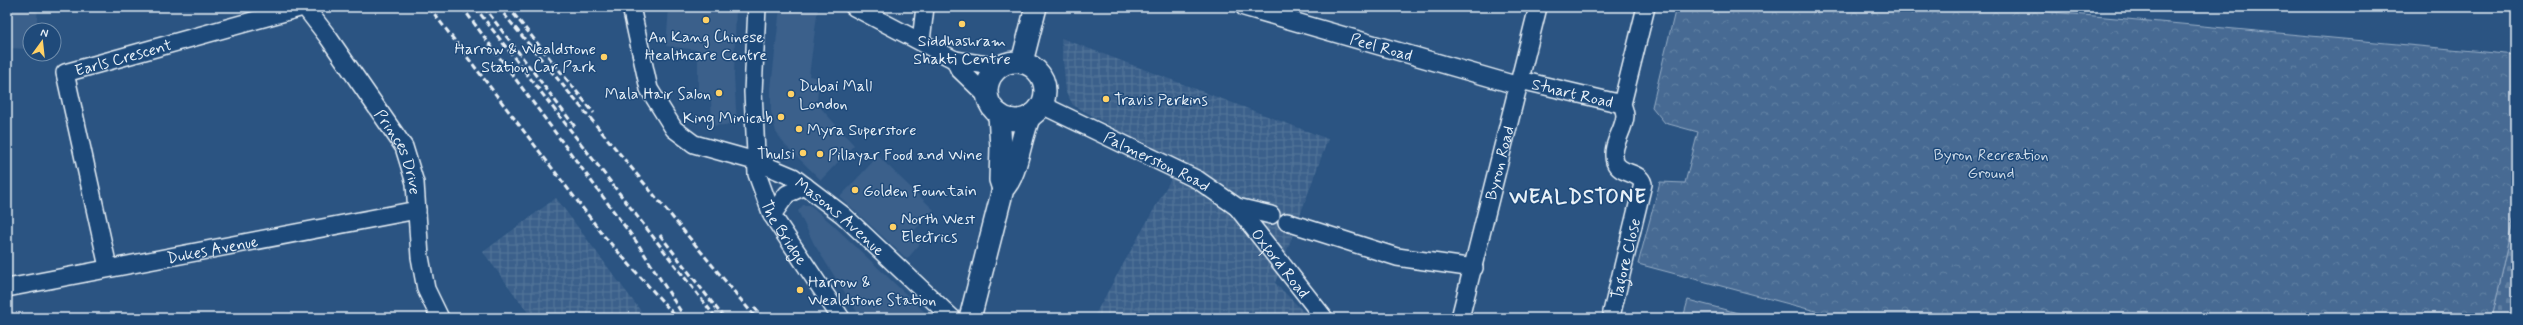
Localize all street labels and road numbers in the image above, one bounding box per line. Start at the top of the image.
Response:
street label: Peel Road [1347,29,1415,67]
street label: Earls Crescent [73,35,175,82]
street label: Stuart Road [1529,74,1615,114]
street label: Princes Drive [369,105,425,195]
street label: Byron Road [1481,124,1520,203]
street label: Palmerston Road [1100,127,1214,197]
street label: Masons Avenue [790,173,889,261]
street label: The Bridge [755,197,812,270]
street label: Tagore Close [1606,216,1646,302]
street label: Oxford Road [1246,225,1314,303]
street label: Dukes Avenue [165,231,261,269]

